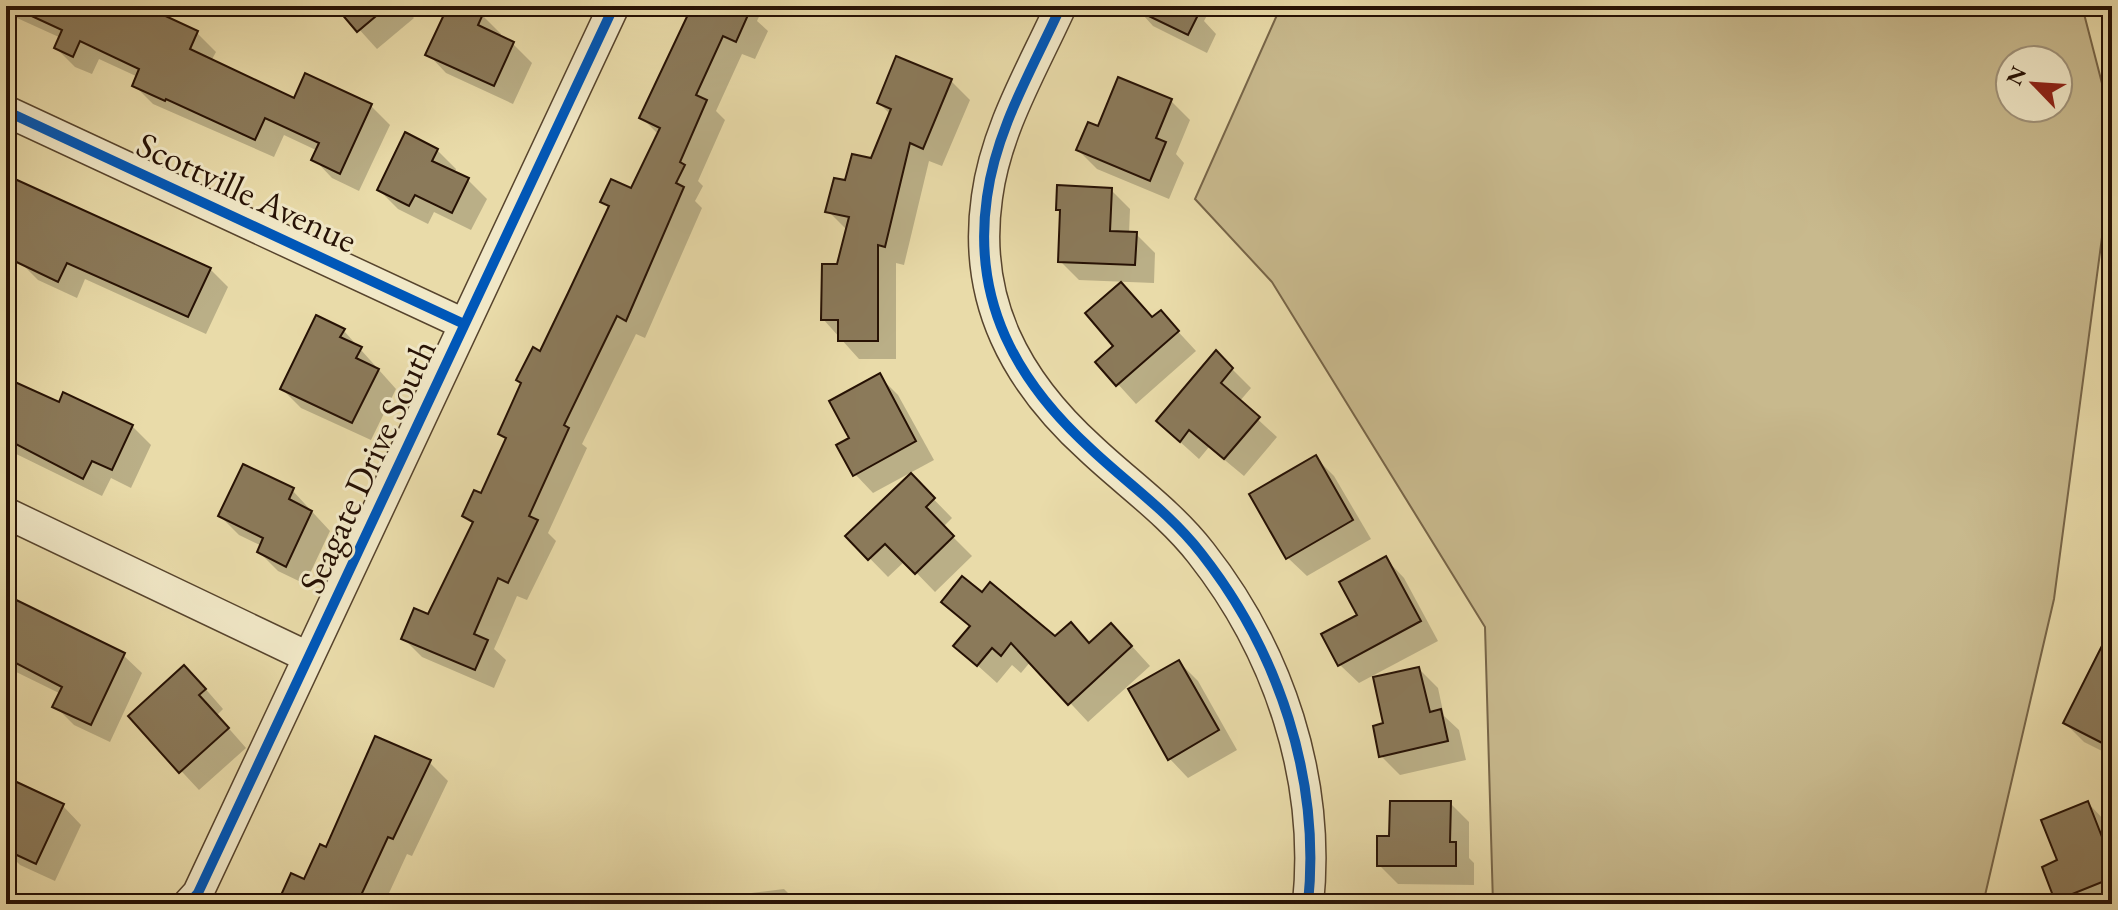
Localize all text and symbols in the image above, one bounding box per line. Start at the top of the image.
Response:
north arrow [1994,44,2074,124]
text: N [1999,61,2033,90]
street label: Scottville Avenue [129,121,365,263]
street label: Seagate Drive South [288,331,446,601]

